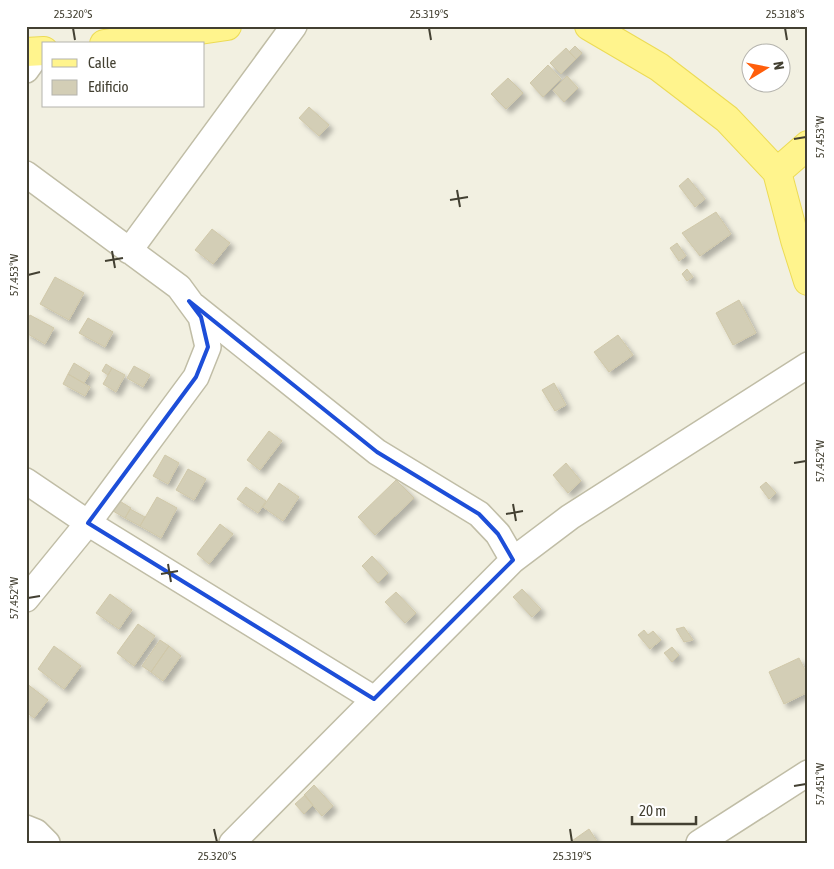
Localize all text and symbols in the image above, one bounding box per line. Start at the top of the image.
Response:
text: 25.320°S [54,7,92,21]
text: 25.319°S [410,7,448,21]
text: 25.318°S [766,7,804,21]
legend [42,42,205,108]
north arrow [742,42,792,92]
text: Calle [88,54,117,71]
text: N [770,60,787,71]
text: Edificio [88,78,129,95]
text: 57.453°W [813,116,827,158]
text: 57.453°W [7,254,21,296]
text: 57.452°W [813,440,827,482]
text: 57.452°W [7,577,21,619]
text: 57.451°W [813,763,827,805]
scale bar [632,794,695,826]
text: 20 m [639,802,666,819]
text: 25.320°S [198,849,236,863]
text: 25.319°S [553,849,591,863]

